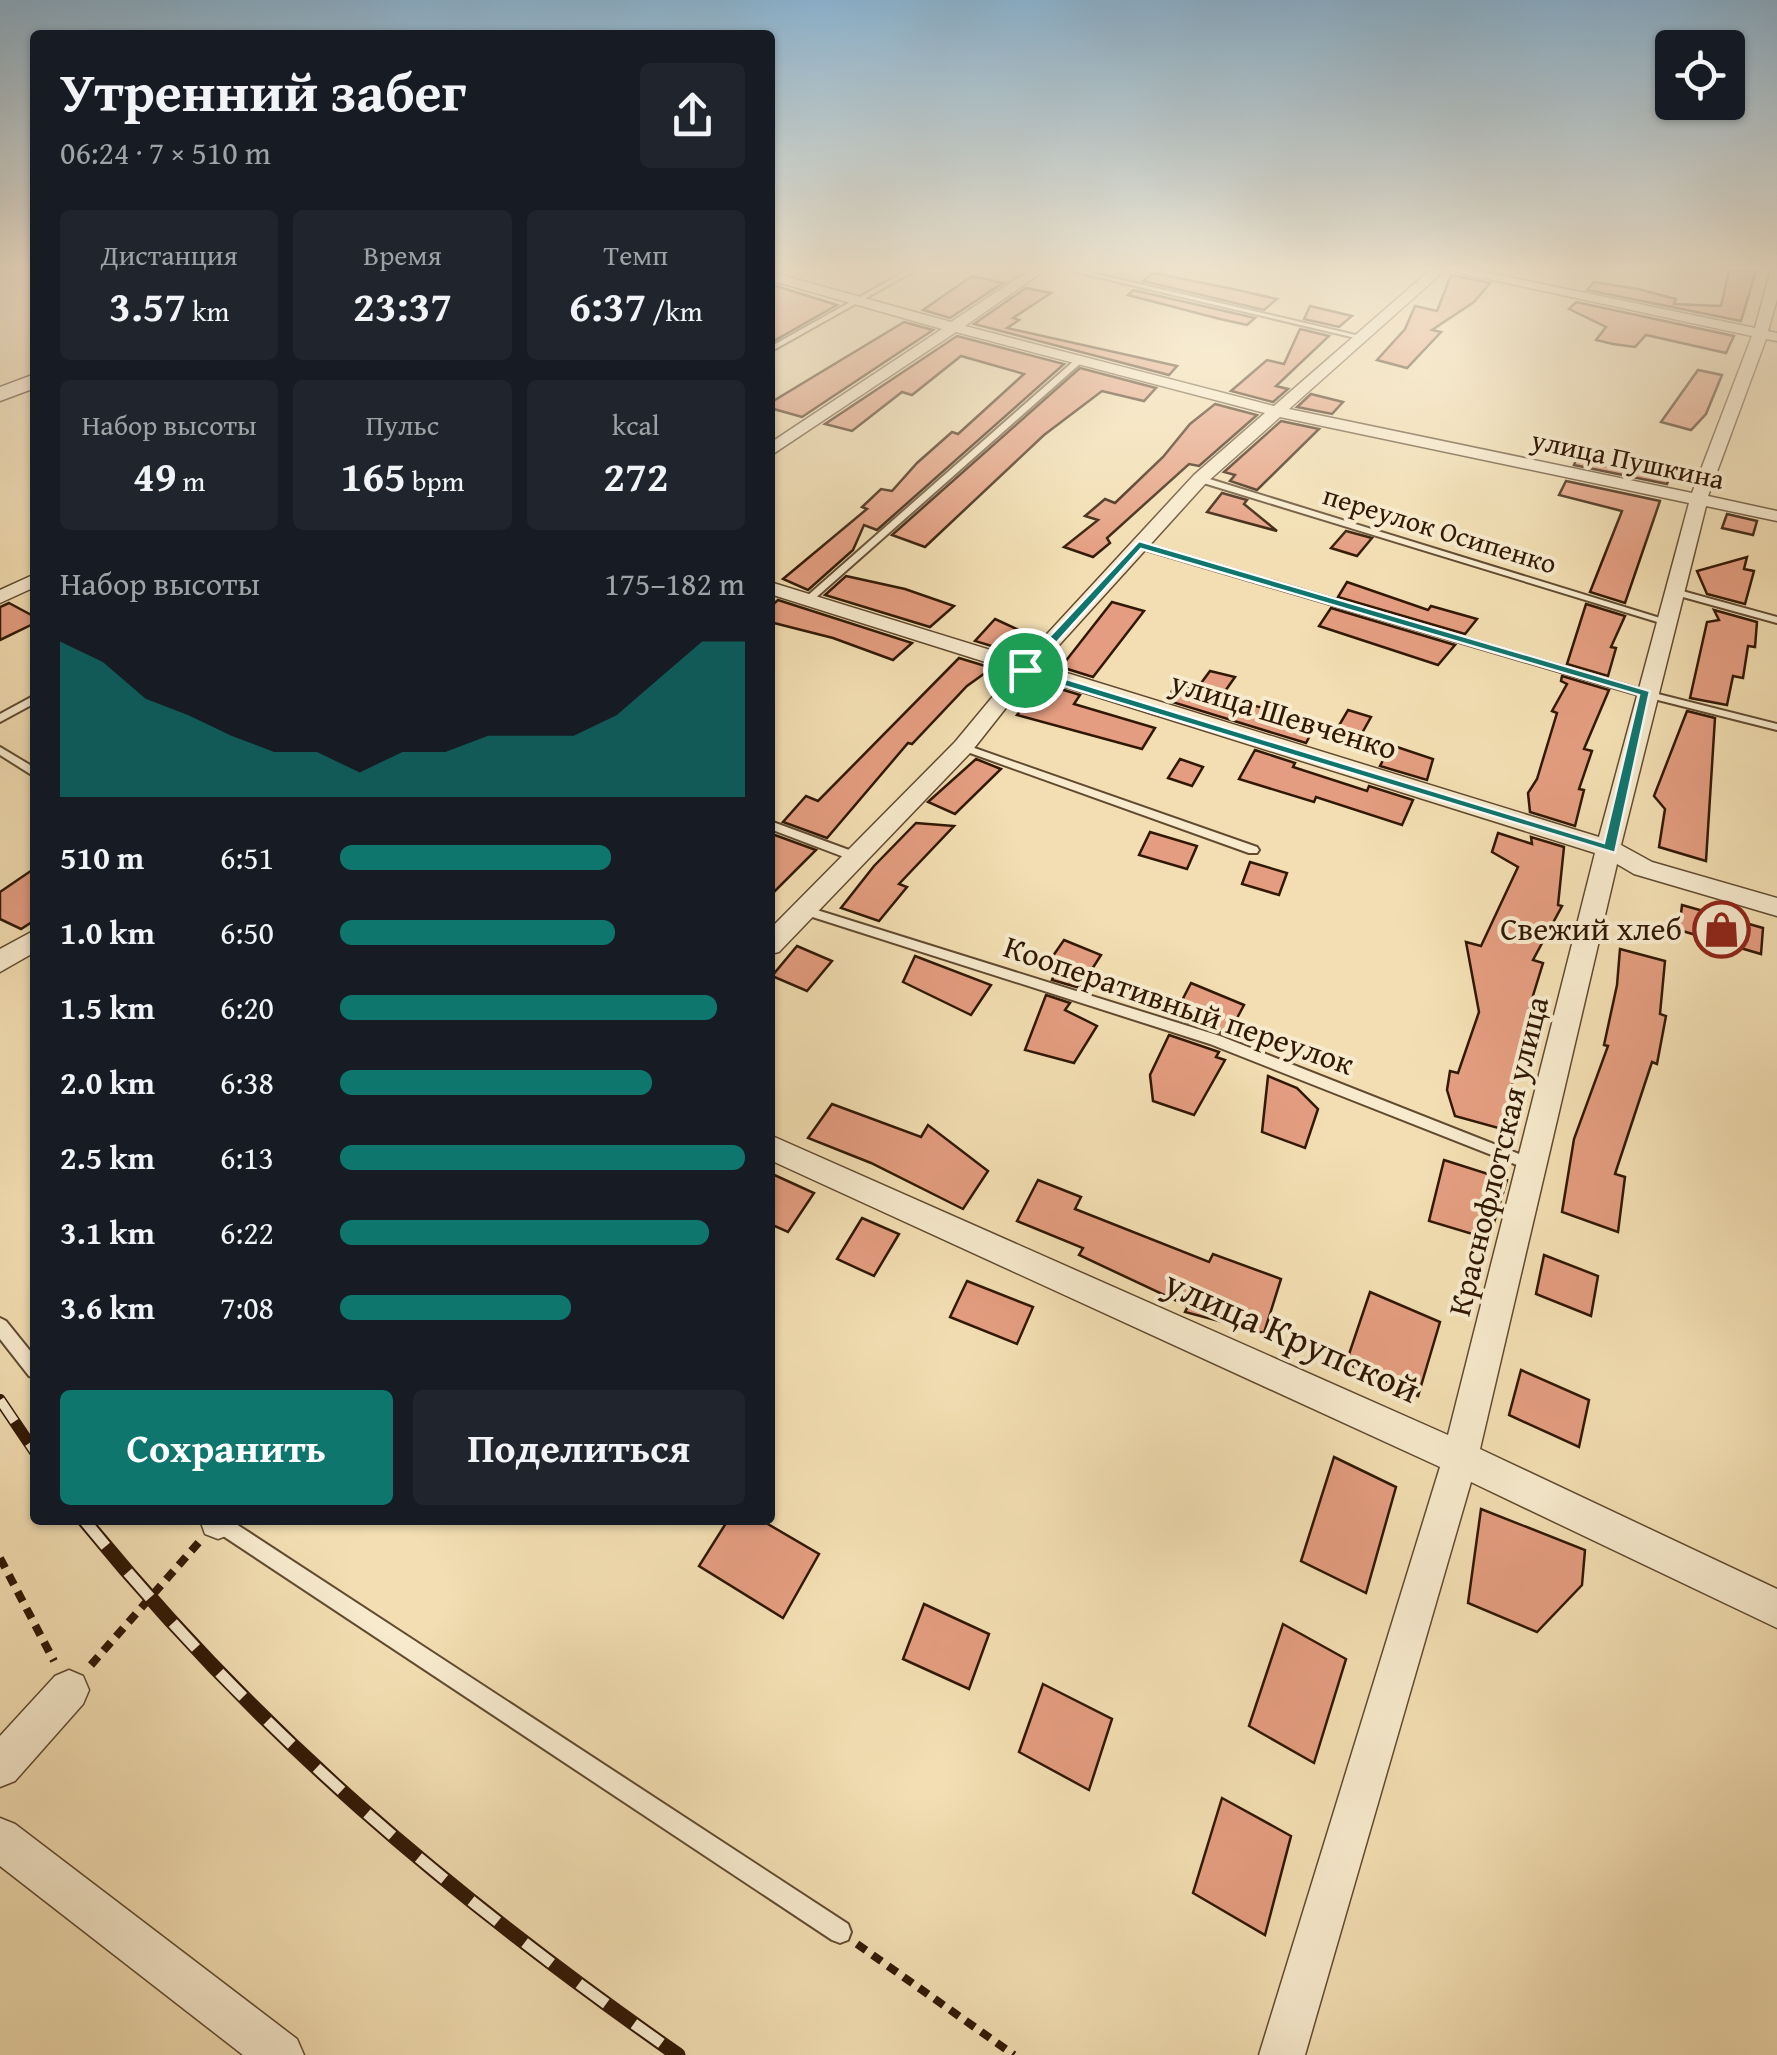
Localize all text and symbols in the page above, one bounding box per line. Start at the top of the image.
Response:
map controls [1655,30,1745,120]
button: locate [1655,30,1745,120]
text: Утренний забег [60,51,466,131]
button: share [640,63,745,168]
text: 06:24 · 7 × 510 m [60,129,271,176]
text: Дистанция [101,234,238,275]
text: Время [363,234,442,275]
text: Темп [604,234,668,275]
text: 3.57 [109,275,186,336]
text: 23:37 [353,275,452,336]
text: 6:37 [569,275,646,336]
text: km [186,290,229,331]
text: /km [646,290,703,331]
text: Набор высоты [82,404,257,445]
text: Пульс [366,404,439,445]
text: kcal [612,404,660,445]
street label: улица Пушкина [1527,418,1729,499]
text: 49 [133,445,176,506]
text: 165 [341,445,406,506]
text: 272 [603,445,668,506]
text: m [176,460,205,501]
text: bpm [406,460,464,501]
street label: переулок Осипенко [1318,474,1562,584]
text: Набор высоты [60,560,260,607]
text: 175–182 m [604,560,745,607]
pin [983,628,1068,713]
icon: arrive [998,643,1053,698]
street label: улица Шевченко [1164,657,1403,771]
text: 510 m [60,834,144,881]
text: 6:51 [220,834,274,881]
shop icon: Свежий хлеб [1691,899,1751,959]
place label: Свежий хлеб [1500,905,1682,952]
text: 1.0 km [60,909,155,956]
text: 6:50 [220,909,274,956]
street label: Кооперативный переулок [998,923,1361,1087]
text: 1.5 km [60,984,155,1031]
text: 6:20 [220,984,274,1031]
street label: Краснофлотская улица [1435,990,1560,1321]
text: 2.0 km [60,1059,155,1106]
text: 6:38 [220,1059,274,1106]
text: 2.5 km [60,1134,155,1181]
text: 6:13 [220,1134,274,1181]
text: 3.1 km [60,1209,155,1256]
text: 6:22 [220,1209,274,1256]
street label: улица Крупской [1155,1253,1429,1416]
text: 3.6 km [60,1284,155,1331]
text: 7:08 [220,1284,274,1331]
button: Сохранить [60,1390,393,1505]
button: Поделиться [413,1390,745,1505]

